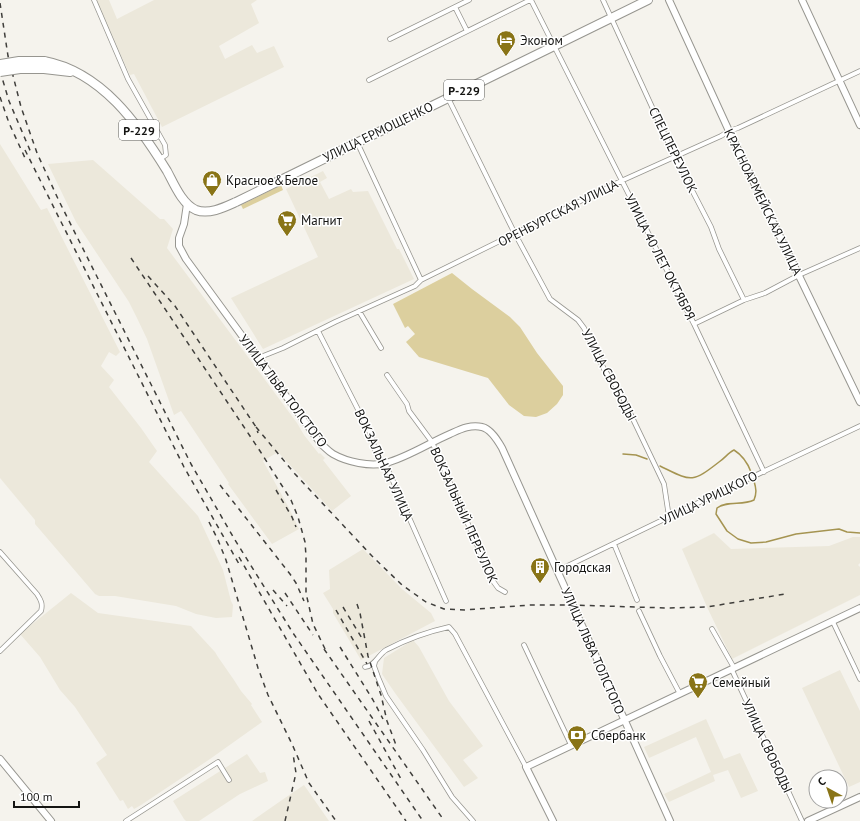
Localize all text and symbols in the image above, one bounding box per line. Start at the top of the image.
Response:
hotel icon: Эконом [495,29,517,57]
place label: Эконом [520,32,563,49]
road number: Р-229 [444,80,484,100]
street label: УЛИЦА ЕРМОЩЕНКО [320,98,436,166]
street label: СПЕЦПЕРЕУЛОК [645,104,701,196]
road number: Р-229 [119,120,159,140]
street label: КРАСНОАРМЕЙСКАЯ УЛИЦА [720,126,806,278]
shop icon: Красное&Белое [201,169,223,197]
place label: Красное&Белое [226,172,318,189]
street label: ОРЕНБУРГСКАЯ УЛИЦА [495,175,621,251]
street label: УЛИЦА 40 ЛЕТ ОКТЯБРЯ [621,191,699,323]
supermarket icon: Магнит [276,209,298,237]
place label: Магнит [301,212,343,229]
street label: УЛИЦА СВОБОДЫ [578,326,640,424]
street label: УЛИЦА ЛЬВА ТОЛСТОГО [235,331,331,451]
street label: ВОКЗАЛЬНАЯ УЛИЦА [351,406,418,524]
street label: ВОКЗАЛЬНЫЙ ПЕРЕУЛОК [426,444,502,586]
street label: УЛИЦА УРИЦКОГО [658,467,760,529]
building icon: Городская [529,556,551,584]
place label: Городская [554,559,611,576]
street label: УЛИЦА ЛЬВА ТОЛСТОГО [557,585,629,717]
supermarket icon: Семейный [687,671,709,699]
place label: Семейный [712,674,770,691]
street label: УЛИЦА СВОБОДЫ [738,696,796,796]
bank icon: Сбербанк [566,724,588,752]
place label: Сбербанк [591,727,646,744]
north arrow [808,769,848,809]
text: С [815,774,828,789]
scale bar [14,783,79,809]
text: 100 m [20,789,53,804]

